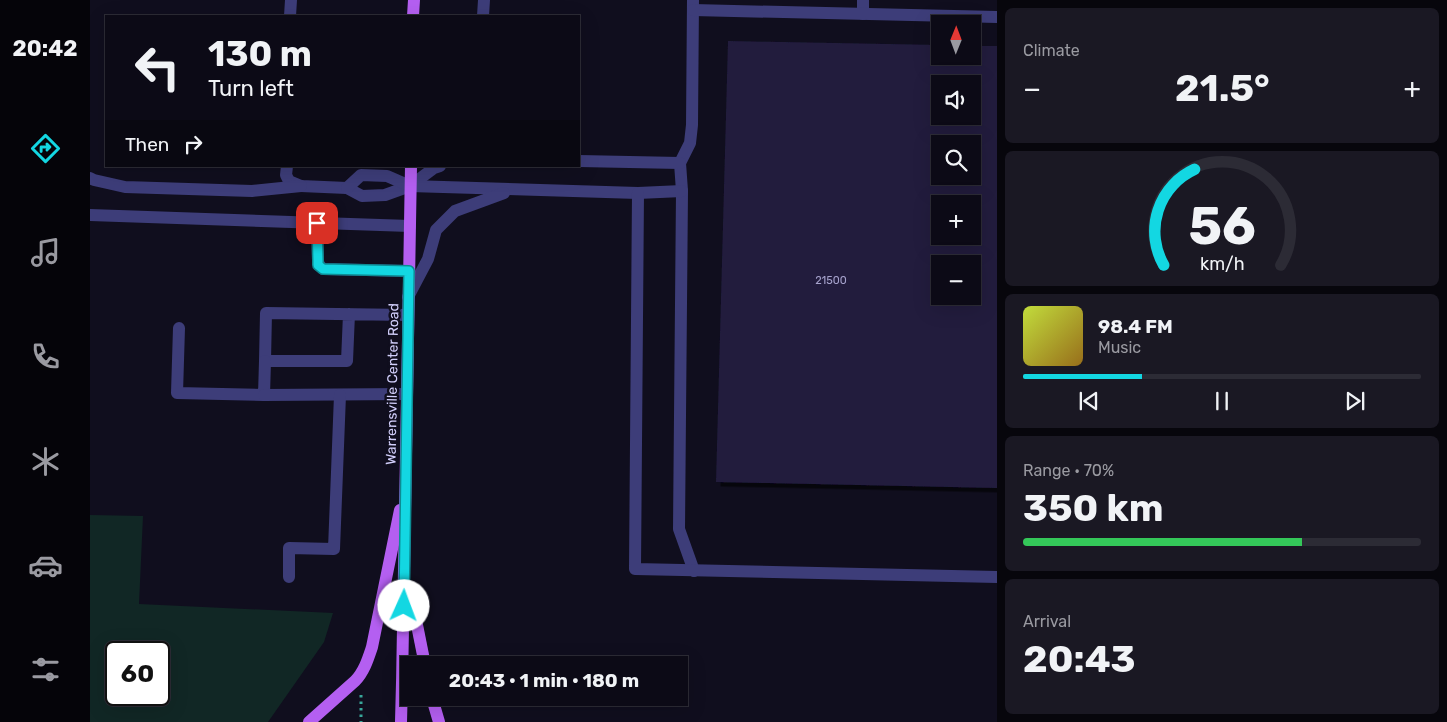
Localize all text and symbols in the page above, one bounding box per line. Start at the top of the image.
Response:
north arrow [931,15,981,65]
map controls [931,15,981,305]
text: 130 m [208,33,312,75]
text: 20:42 [12,35,78,62]
icon: left [125,35,190,100]
text: Climate [1023,41,1080,60]
text: 21.5° [1175,65,1270,111]
text: − [1023,72,1041,105]
text: + [1404,72,1421,105]
text: Turn left [208,75,294,102]
button: sound [931,75,981,125]
icon: right [179,130,207,158]
icon: directions [28,131,63,166]
text: Then [125,133,169,156]
button: search [931,135,981,185]
button: + [931,195,981,245]
text: 56 [1188,195,1256,257]
pin [296,202,338,244]
icon: arrive [303,209,331,237]
icon: music [28,235,63,270]
text: km/h [1200,253,1244,274]
button: − [931,255,981,305]
house number: 21500 [815,274,847,287]
street label: Warrensville Center Road [383,303,402,465]
text: 98.4 FM [1098,315,1173,338]
text: Music [1098,338,1141,357]
icon: phone [28,339,63,374]
icon: previous [1075,387,1103,415]
icon: pause [1208,387,1236,415]
icon: next [1341,387,1369,415]
icon: climate [28,444,63,479]
text: Range · 70% [1023,461,1114,480]
text: 350 km [1023,485,1164,531]
icon: car [28,548,63,583]
position arrow [377,579,429,631]
text: Arrival [1023,612,1071,631]
text: 20:43 [1023,636,1136,682]
speed limit sign: 60 [105,641,170,706]
icon: filters [28,652,63,687]
text: 20:43 · 1 min · 180 m [449,669,639,692]

